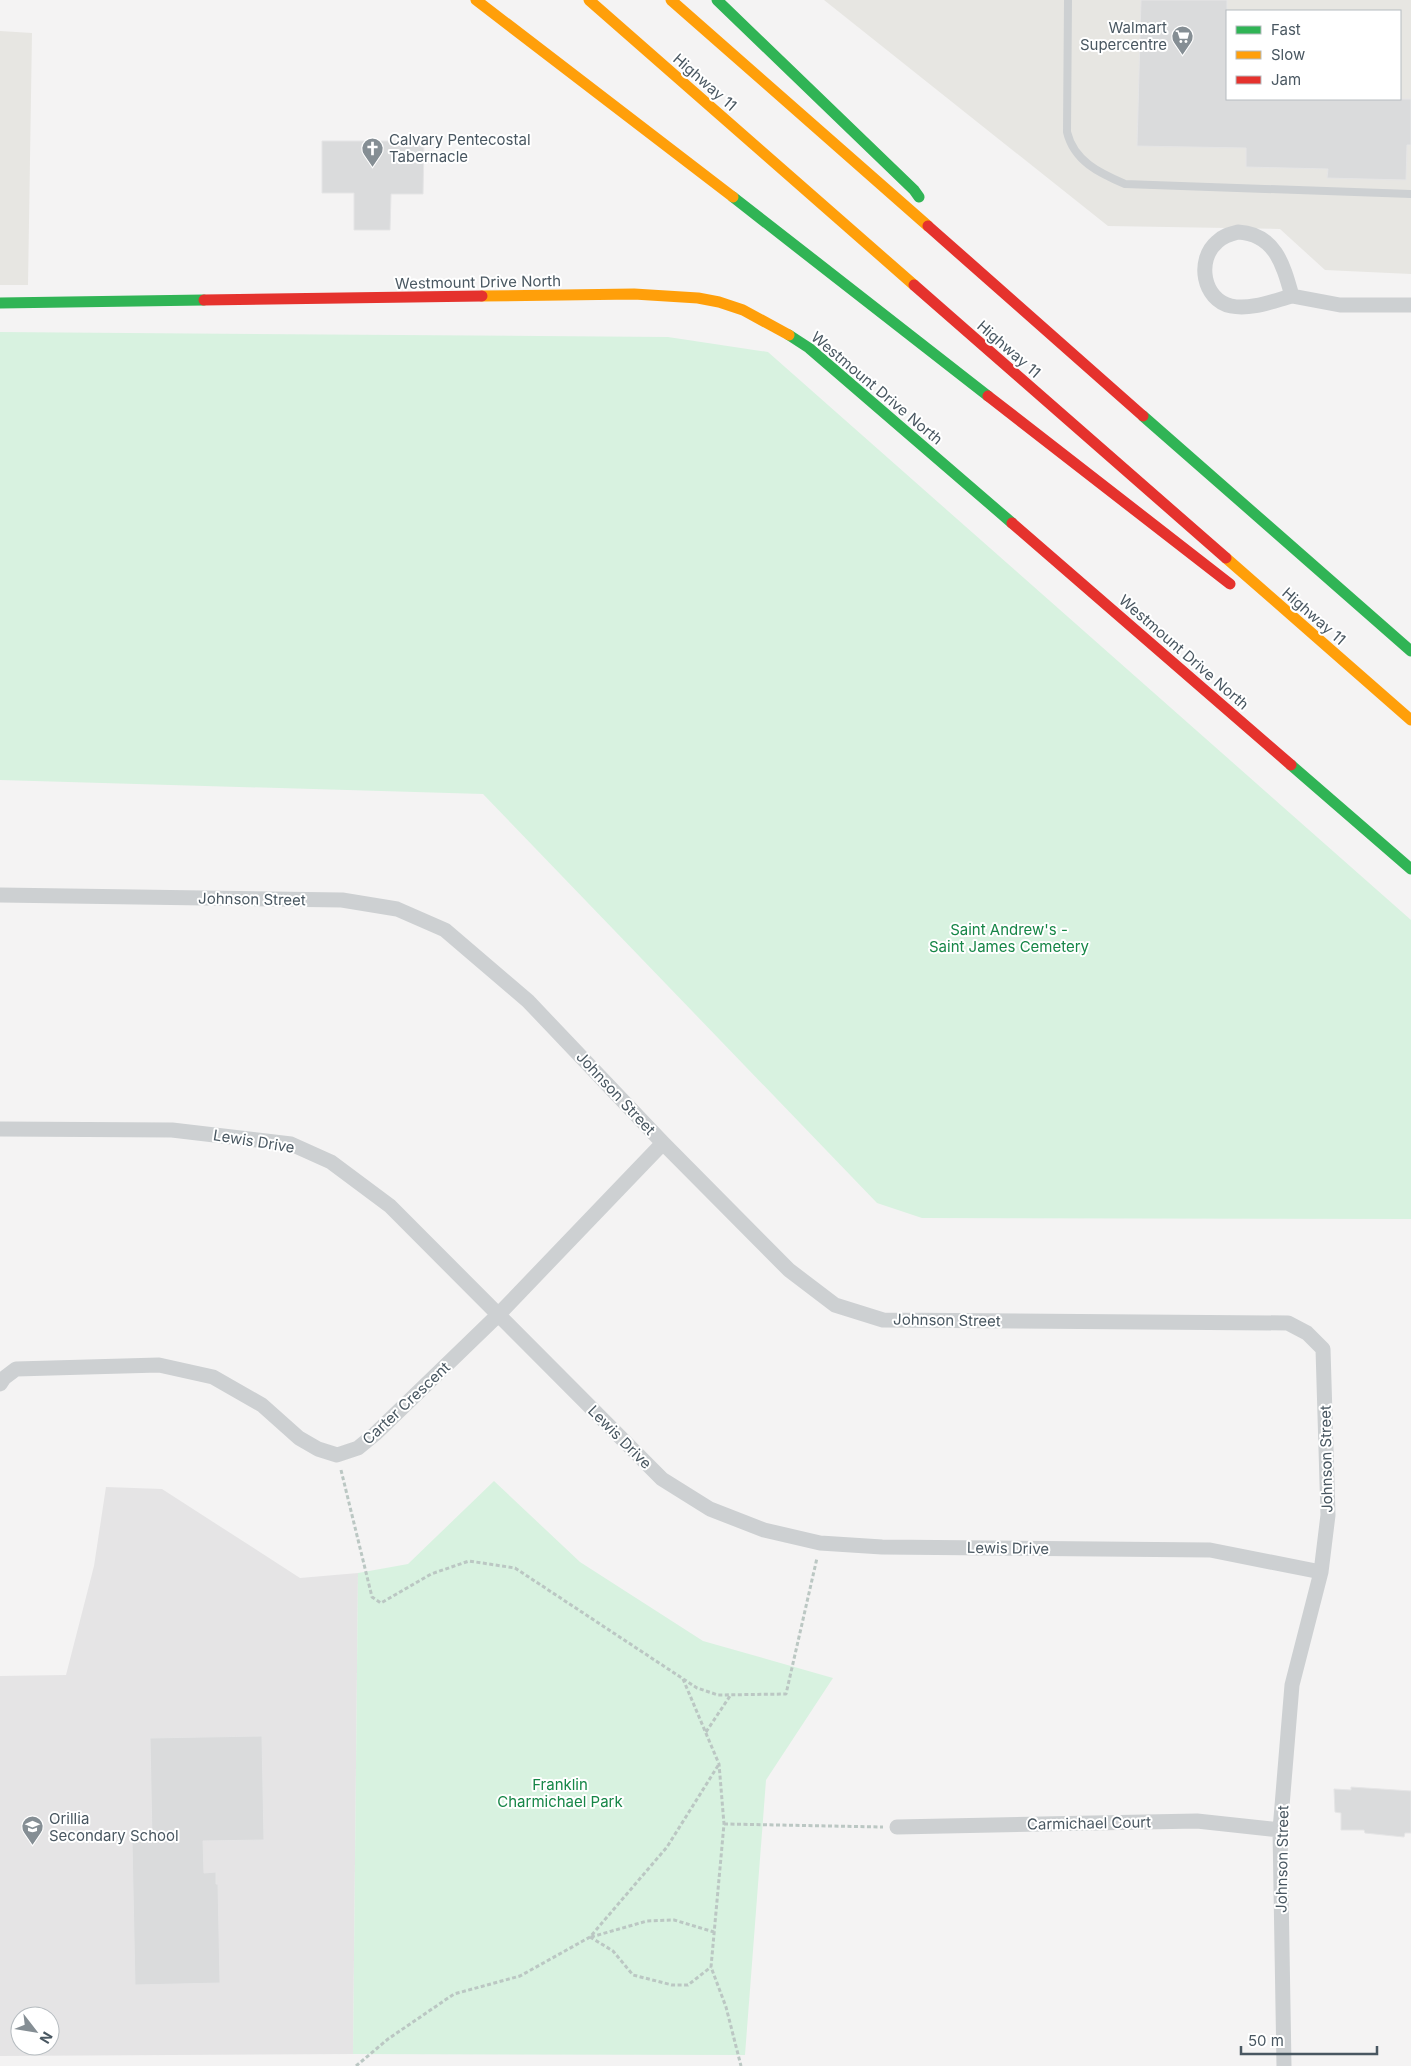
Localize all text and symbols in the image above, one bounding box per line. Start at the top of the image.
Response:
legend [1226,10,1401,100]
place label: Walmart Supercentre [1080,18,1167,54]
text: Fast [1271,20,1301,39]
supermarket icon: Walmart Supercentre [1171,24,1195,55]
text: Slow [1271,45,1305,64]
street label: Highway 11 [669,49,741,115]
text: Jam [1271,70,1301,89]
place label: Calvary Pentecostal Tabernacle [389,130,531,166]
church icon: Calvary Pentecostal Tabernacle [361,136,385,167]
street label: Westmount Drive North [395,271,561,293]
street label: Highway 11 [973,316,1045,382]
street label: Westmount Drive North [807,327,947,449]
street label: Highway 11 [1278,583,1350,649]
street label: Westmount Drive North [1115,590,1253,714]
street label: Johnson Street [198,889,306,909]
park label: Saint Andrew's - Saint James Cemetery [929,920,1090,956]
street label: Johnson Street [572,1047,660,1139]
street label: Lewis Drive [212,1125,296,1157]
street label: Johnson Street [893,1310,1001,1330]
street label: Carter Crescent [358,1358,454,1448]
street label: Lewis Drive [584,1401,656,1473]
street label: Johnson Street [1316,1405,1336,1513]
street label: Lewis Drive [967,1538,1049,1558]
park label: Franklin Charmichael Park [497,1775,624,1811]
street label: Johnson Street [1272,1805,1292,1913]
place label: Orillia Secondary School [49,1809,179,1845]
street label: Carmichael Court [1027,1812,1151,1834]
school or university icon: Orillia Secondary School [21,1815,45,1846]
north arrow [10,2006,60,2056]
scale bar [1241,2024,1377,2056]
text: N [37,2029,57,2047]
text: 50 m [1248,2031,1284,2050]

